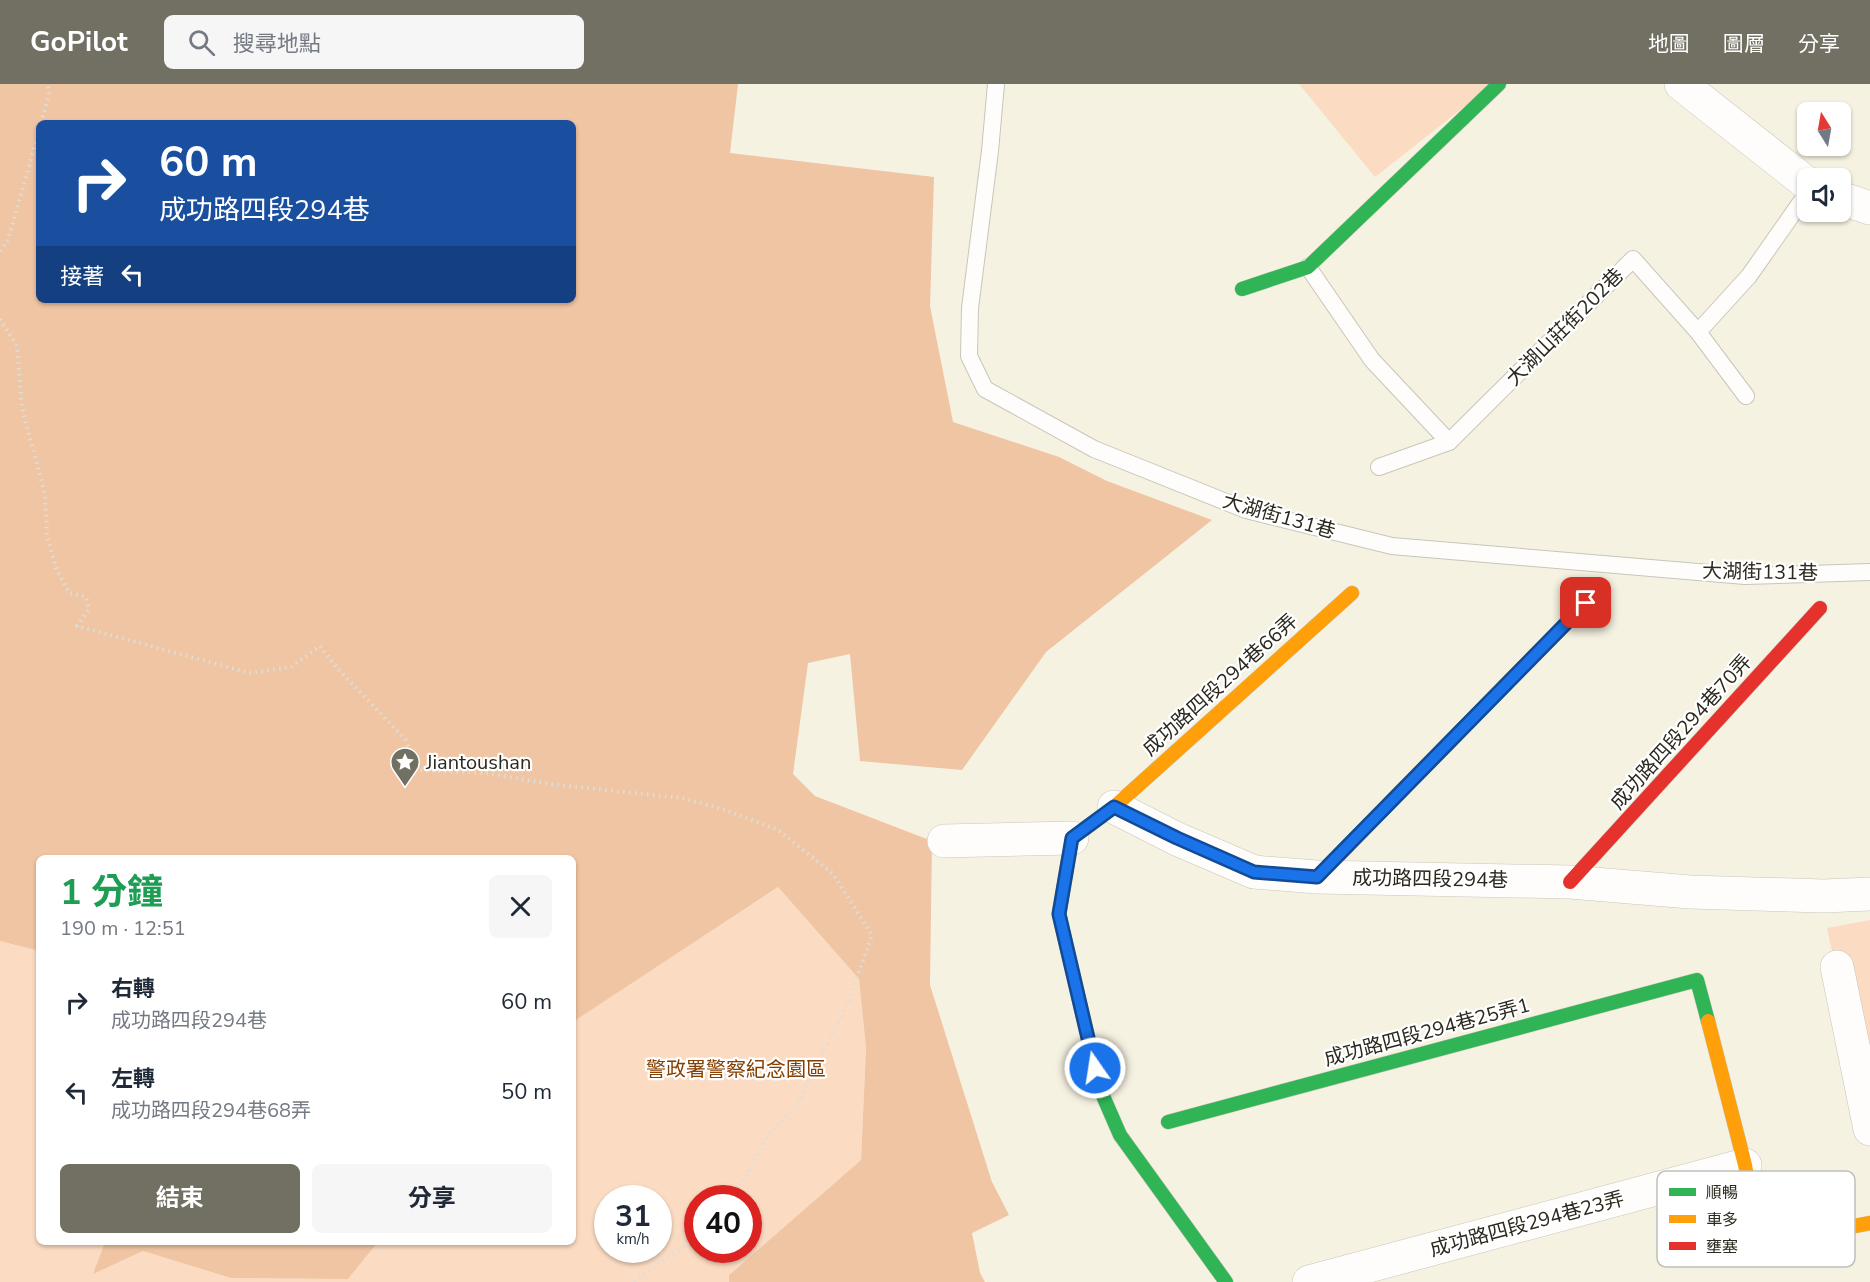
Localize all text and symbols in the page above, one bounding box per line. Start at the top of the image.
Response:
search box [164,15,584,69]
text: GoPilot [30,23,128,61]
icon: search [185,26,218,59]
text: 搜尋地點 [233,29,321,59]
text: 地圖 [1648,30,1690,58]
text: 圖層 [1723,30,1765,58]
text: 分享 [1798,30,1840,58]
north arrow [1797,102,1851,156]
map controls [1797,102,1851,222]
text: 60 m [159,134,258,191]
icon: right [60,144,138,222]
button: sound [1797,168,1851,222]
text: 成功路四段294巷 [159,192,370,229]
icon: left [116,258,149,291]
text: 接著 [60,262,104,292]
street label: 大湖山莊街202巷 [1500,262,1630,392]
street label: 大湖街131巷 [1220,487,1338,545]
street label: 大湖街131巷 [1702,557,1818,587]
pin [1560,577,1611,628]
icon: arrive [1569,586,1602,619]
street label: 成功路四段294巷66弄 [1137,608,1303,762]
street label: 成功路四段294巷70弄 [1604,649,1758,815]
place icon: Jiantoushan [389,746,421,788]
place label: Jiantoushan [425,749,531,776]
street label: 成功路四段294巷 [1352,864,1508,894]
text: 1 分鐘 [60,868,163,917]
button: close [489,875,552,938]
text: 190 m · 12:51 [60,915,186,942]
text: 右轉 [111,974,155,1004]
icon: right [60,986,93,1019]
text: 60 m [501,987,552,1017]
street label: 成功路四段294巷25弄1 [1321,992,1533,1072]
text: 成功路四段294巷 [111,1007,267,1034]
position arrow [1063,1036,1127,1100]
park label: 警政署警察紀念園區 [646,1056,826,1083]
text: 左轉 [111,1064,155,1094]
icon: left [60,1076,93,1109]
text: 50 m [501,1077,552,1107]
text: 成功路四段294巷68弄 [111,1097,311,1124]
button: 結束 [60,1164,300,1233]
button: 分享 [312,1164,552,1233]
legend [1657,1171,1855,1267]
text: 順暢 [1706,1182,1738,1204]
speed limit sign: 40 [684,1185,762,1263]
street label: 成功路四段294巷23弄 [1427,1185,1627,1263]
text: 31 [615,1196,651,1237]
text: 車多 [1706,1209,1738,1231]
text: km/h [616,1229,650,1249]
text: 壅塞 [1706,1236,1738,1258]

